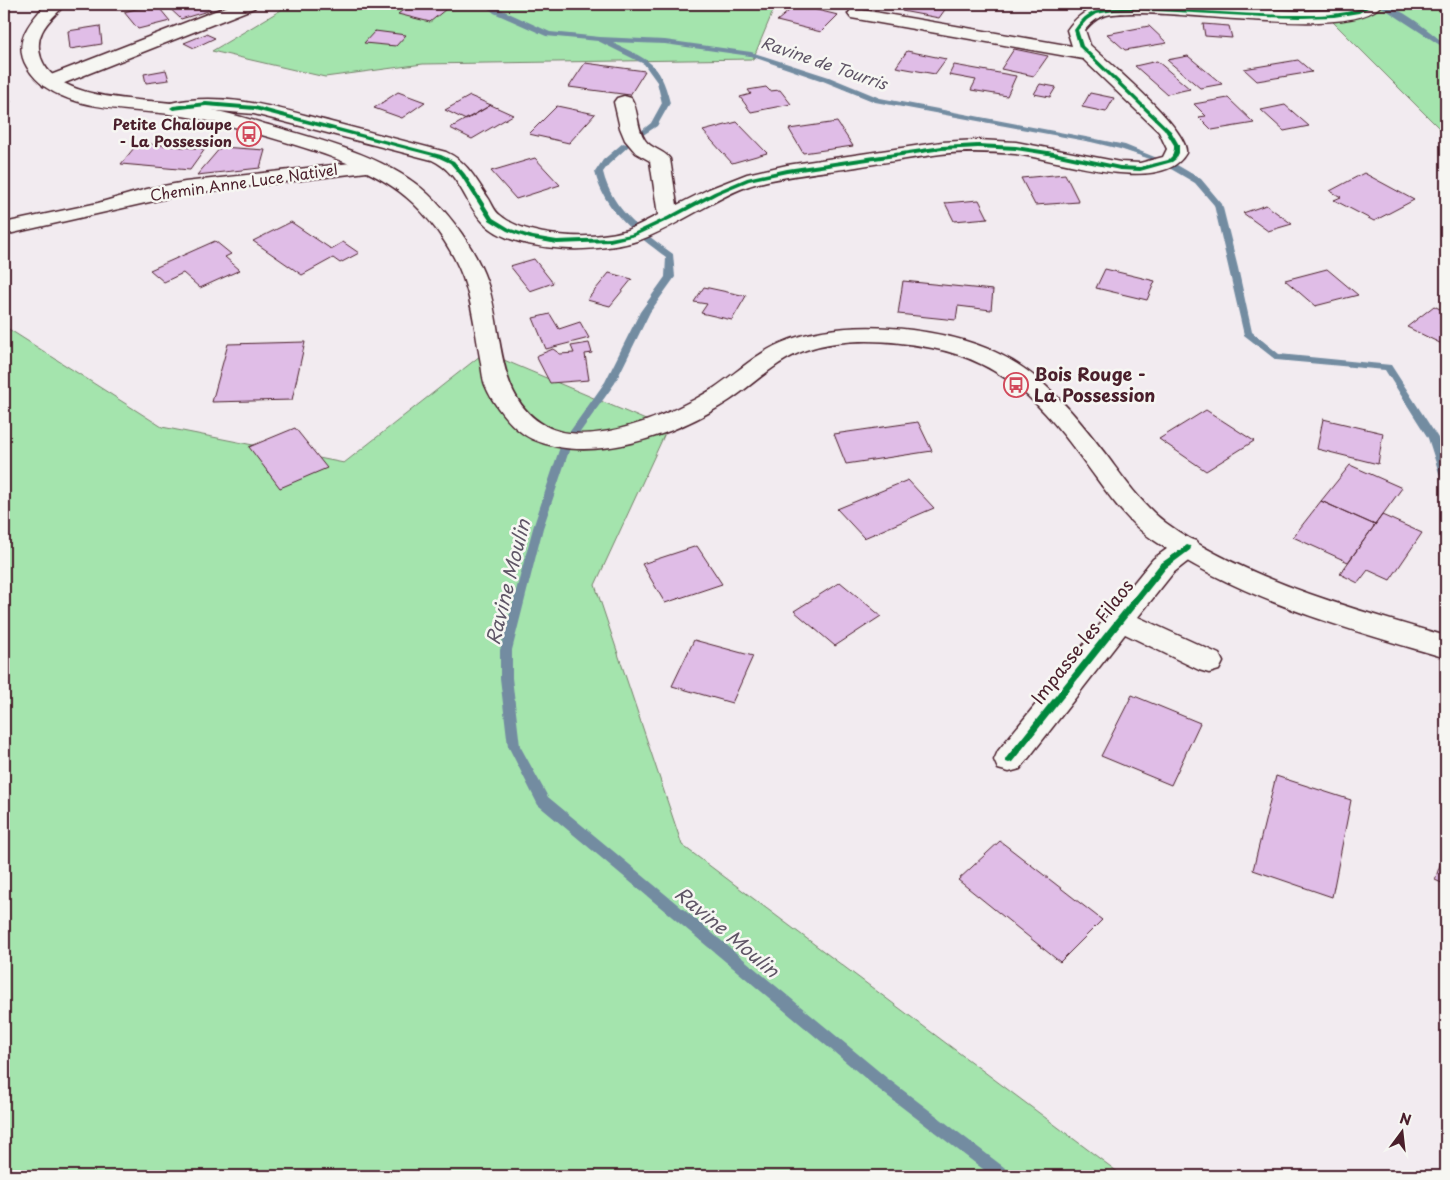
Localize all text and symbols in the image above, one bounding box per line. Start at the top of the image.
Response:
water label: Ravine de Tourris [758,29,892,95]
place label: Petite Chaloupe - La Possession [113,112,232,152]
bus stop icon: Petite Chaloupe - La Possession [236,121,262,147]
street label: Chemin Anne Luce Nativel [149,157,339,206]
place label: Bois Rouge - La Possession [1034,360,1155,408]
bus stop icon: Bois Rouge - La Possession [1003,372,1029,398]
water label: Ravine Moulin [478,515,536,647]
street label: Impasse les Filaos [1024,573,1139,709]
water label: Ravine Moulin [669,879,787,984]
text: N [1397,1107,1414,1131]
north arrow [1378,1108,1428,1158]

